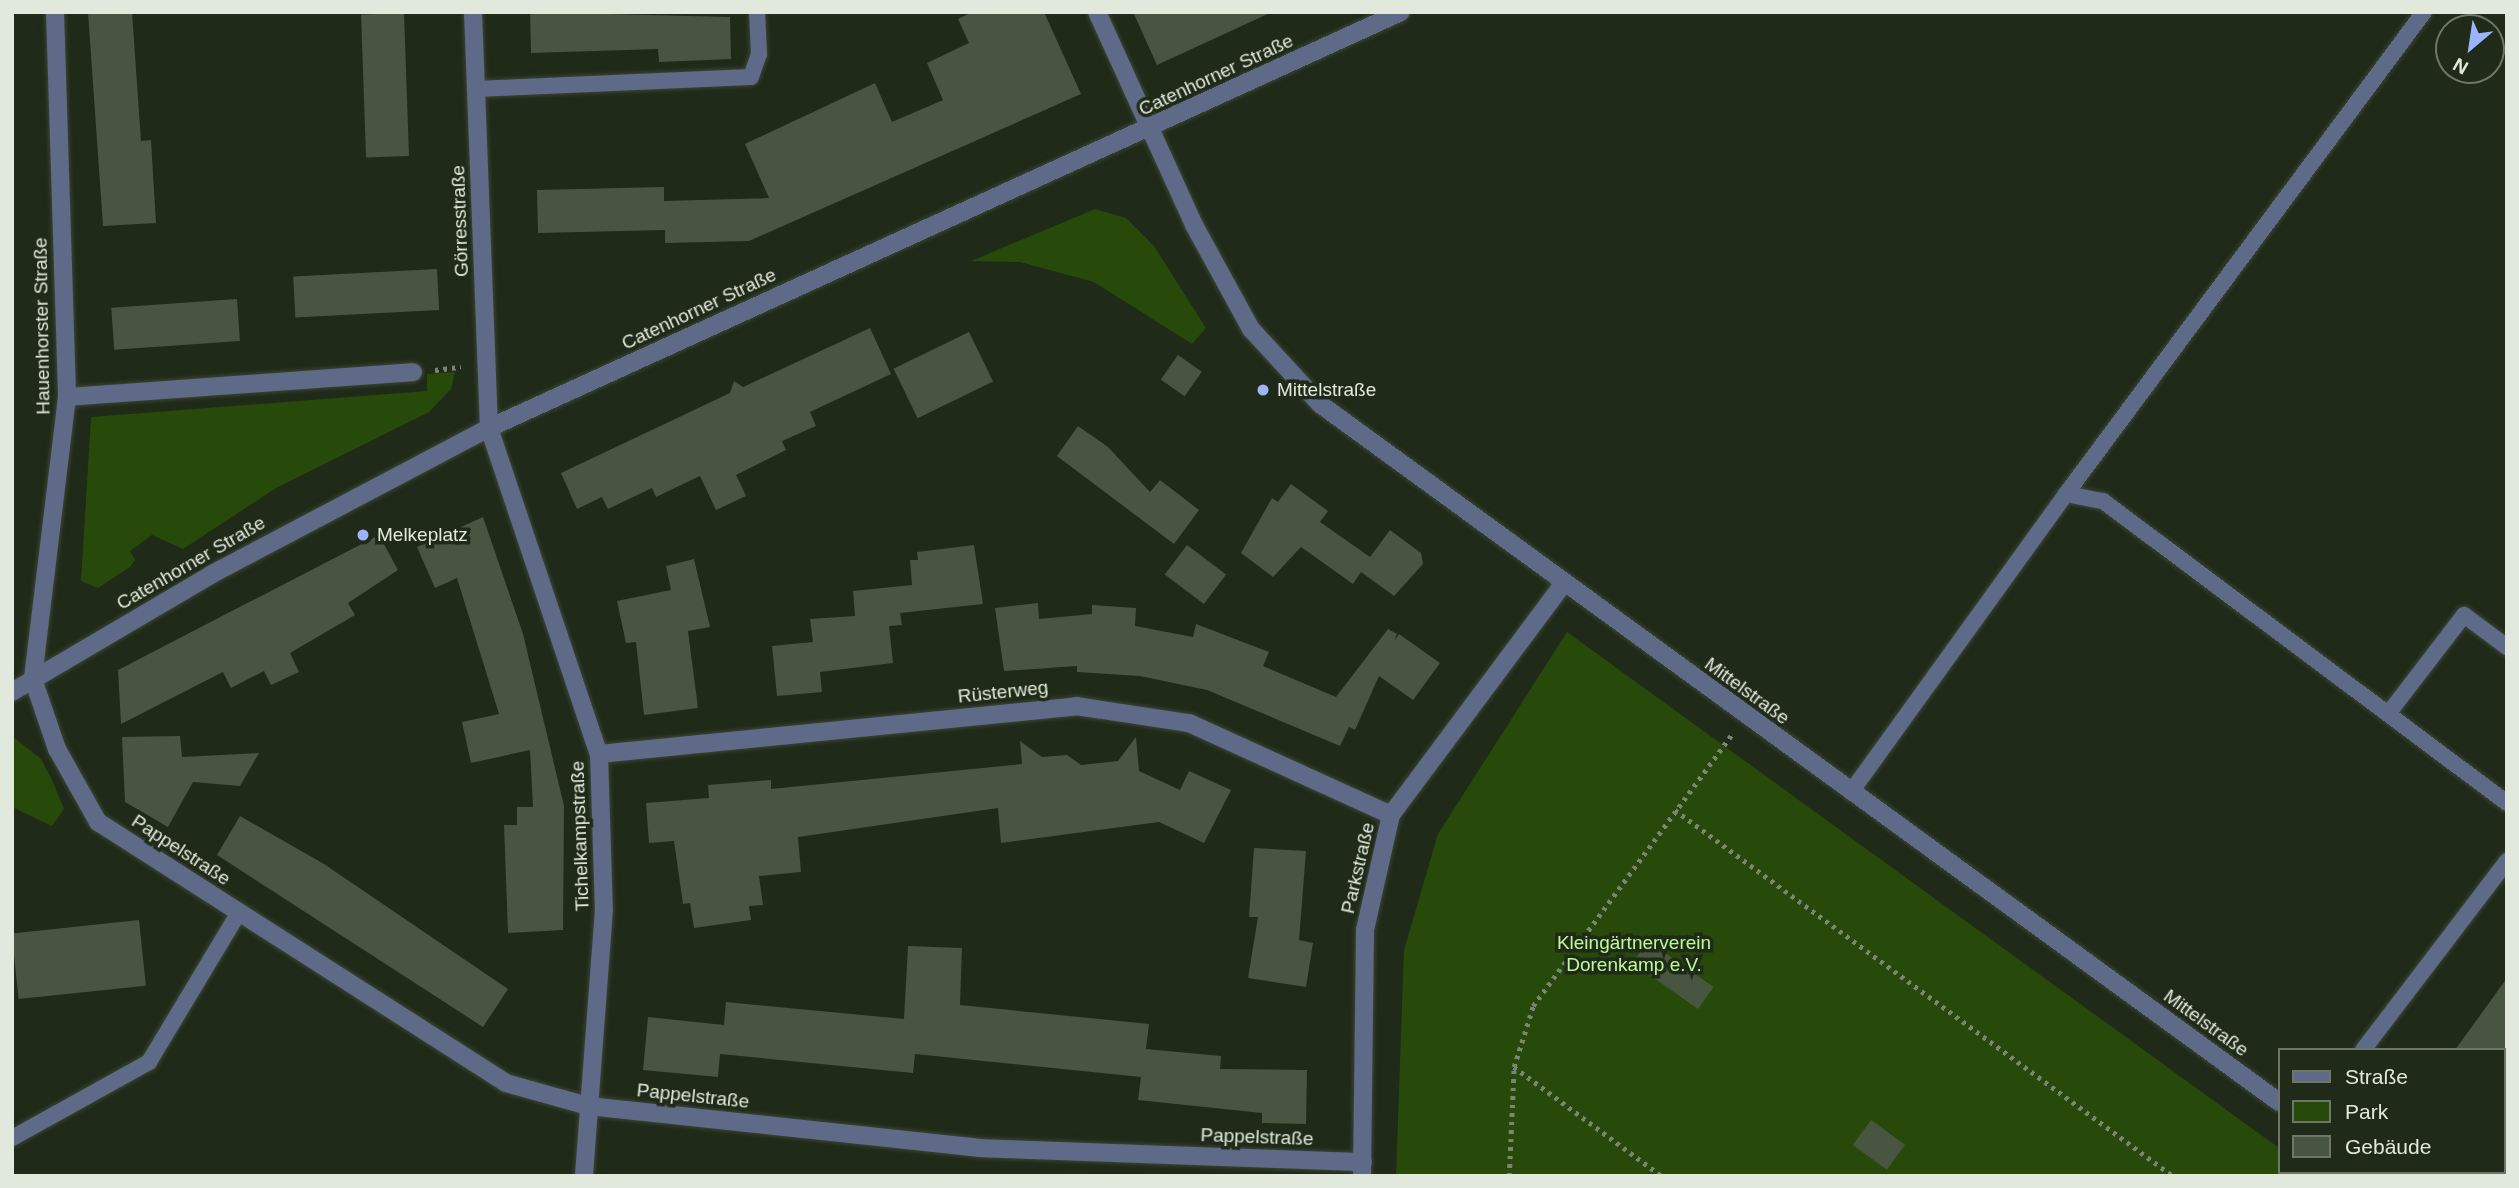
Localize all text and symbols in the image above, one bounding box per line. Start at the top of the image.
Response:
north arrow [2435,14,2505,84]
street label: Catenhorner Straße [1135,29,1297,121]
text: N [2449,54,2472,79]
street label: Görresstraße [447,165,473,277]
street label: Hauenhorster Straße [29,237,55,415]
street label: Catenhorner Straße [618,263,780,355]
place label: Mittelstraße [1277,379,1376,401]
marker: Mittelstraße [1255,382,1271,398]
street label: Catenhorner Straße [113,511,269,615]
place label: Melkeplatz [377,524,468,546]
marker: Melkeplatz [355,527,371,543]
street label: Mittelstraße [1700,653,1794,729]
street label: Rüsterweg [957,676,1049,708]
street label: Tichelkampstraße [566,761,594,911]
street label: Pappelstraße [127,810,235,890]
street label: Parkstraße [1336,820,1380,916]
park label: Kleingärtnerverein Dorenkamp e.V. [1557,932,1711,976]
street label: Mittelstraße [2159,985,2253,1061]
legend [2278,1048,2505,1174]
text: Straße [2345,1065,2408,1088]
street label: Pappelstraße [636,1079,750,1113]
text: Park [2345,1100,2388,1123]
street label: Pappelstraße [1200,1124,1314,1150]
text: Gebäude [2345,1135,2431,1158]

